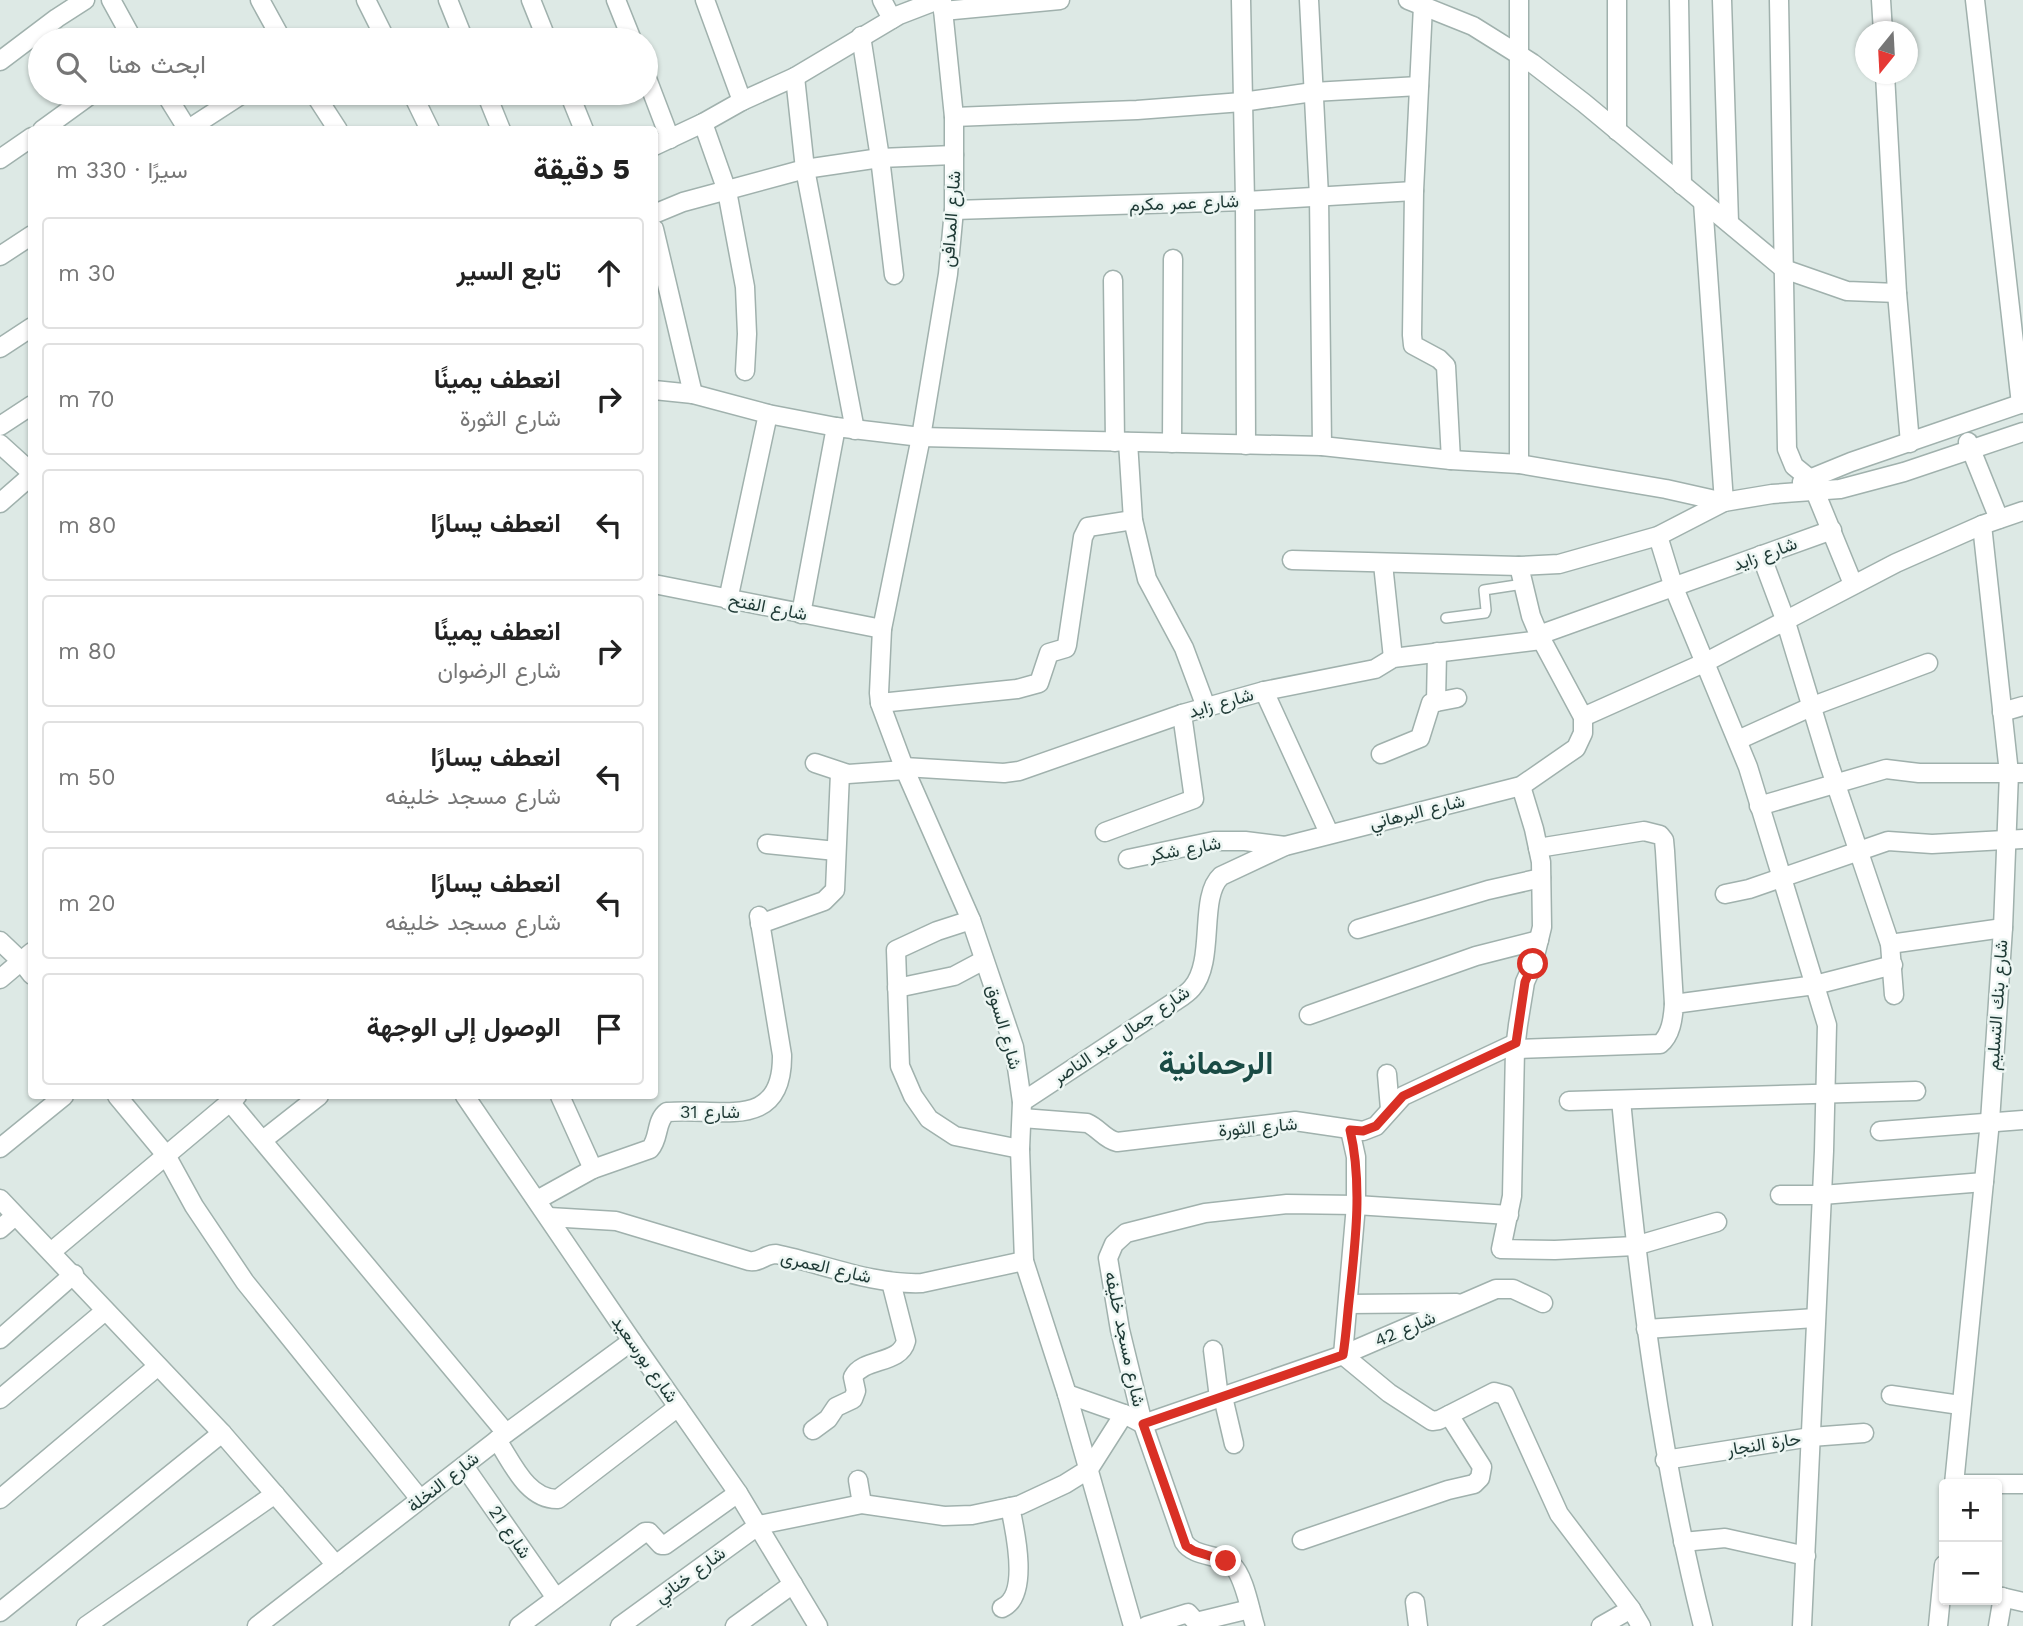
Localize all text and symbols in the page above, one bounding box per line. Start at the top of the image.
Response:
north arrow [1855,21,1918,84]
search box [28,28,658,105]
icon: search [52,48,90,86]
text: ابحث هنا [108,49,206,79]
text: 5 دقيقة [533,151,630,186]
text: سيرًا · 330 m [56,157,188,184]
street label: شارع المدافن [937,170,966,268]
street label: شارع عمر مكرم [1129,190,1239,217]
icon: ahead [590,254,628,292]
text: تابع السير [457,256,561,286]
text: 30 m [58,260,115,287]
text: انعطف يمينًا [434,364,561,394]
icon: right [590,380,628,418]
text: 70 m [58,386,115,413]
text: شارع الثورة [460,405,561,432]
icon: left [590,506,628,544]
text: انعطف يسارًا [431,508,561,538]
text: 80 m [58,512,116,539]
street label: شارع زايد [1730,532,1800,577]
street label: شارع الفتح [727,589,809,626]
text: انعطف يمينًا [434,616,561,646]
icon: right [590,632,628,670]
text: 80 m [58,638,116,665]
text: شارع الرضوان [437,657,561,684]
street label: شارع زايد [1186,683,1256,724]
text: انعطف يسارًا [431,742,561,772]
icon: left [590,758,628,796]
text: 50 m [58,764,115,791]
text: شارع مسجد خليفه [385,783,561,810]
street label: شارع البرهاني [1367,790,1468,838]
street label: شارع شكر [1146,832,1223,867]
text: انعطف يسارًا [431,868,561,898]
icon: left [590,884,628,922]
text: 20 m [58,890,115,917]
text: شارع مسجد خليفه [385,909,561,936]
street label: شارع بنك التسليم [1981,939,2014,1071]
route start [1517,948,1548,979]
street label: شارع جمال عبد الناصر [1047,981,1194,1090]
street label: شارع السوق [980,982,1027,1072]
icon: arrive [590,1010,628,1048]
text: الوصول إلى الوجهة [366,1012,561,1042]
district label: الرحمانية [1158,1044,1274,1083]
street label: شارع 31 [680,1101,740,1124]
street label: شارع الثورة [1218,1113,1299,1142]
street label: شارع العمرى [778,1246,873,1289]
street label: شارع مسجد خليفه [1099,1269,1150,1409]
street label: شارع 42 [1371,1306,1439,1353]
street label: شارع بورسعيد [606,1311,683,1407]
street label: حارة النجار [1724,1427,1803,1461]
street label: شارع النخلة [403,1447,484,1518]
map controls [1939,1479,2002,1605]
button: + [1939,1479,2002,1542]
street label: شارع 21 [483,1501,536,1563]
street label: شارع خناني [650,1542,732,1611]
button: − [1939,1542,2002,1605]
route end [1210,1545,1241,1576]

